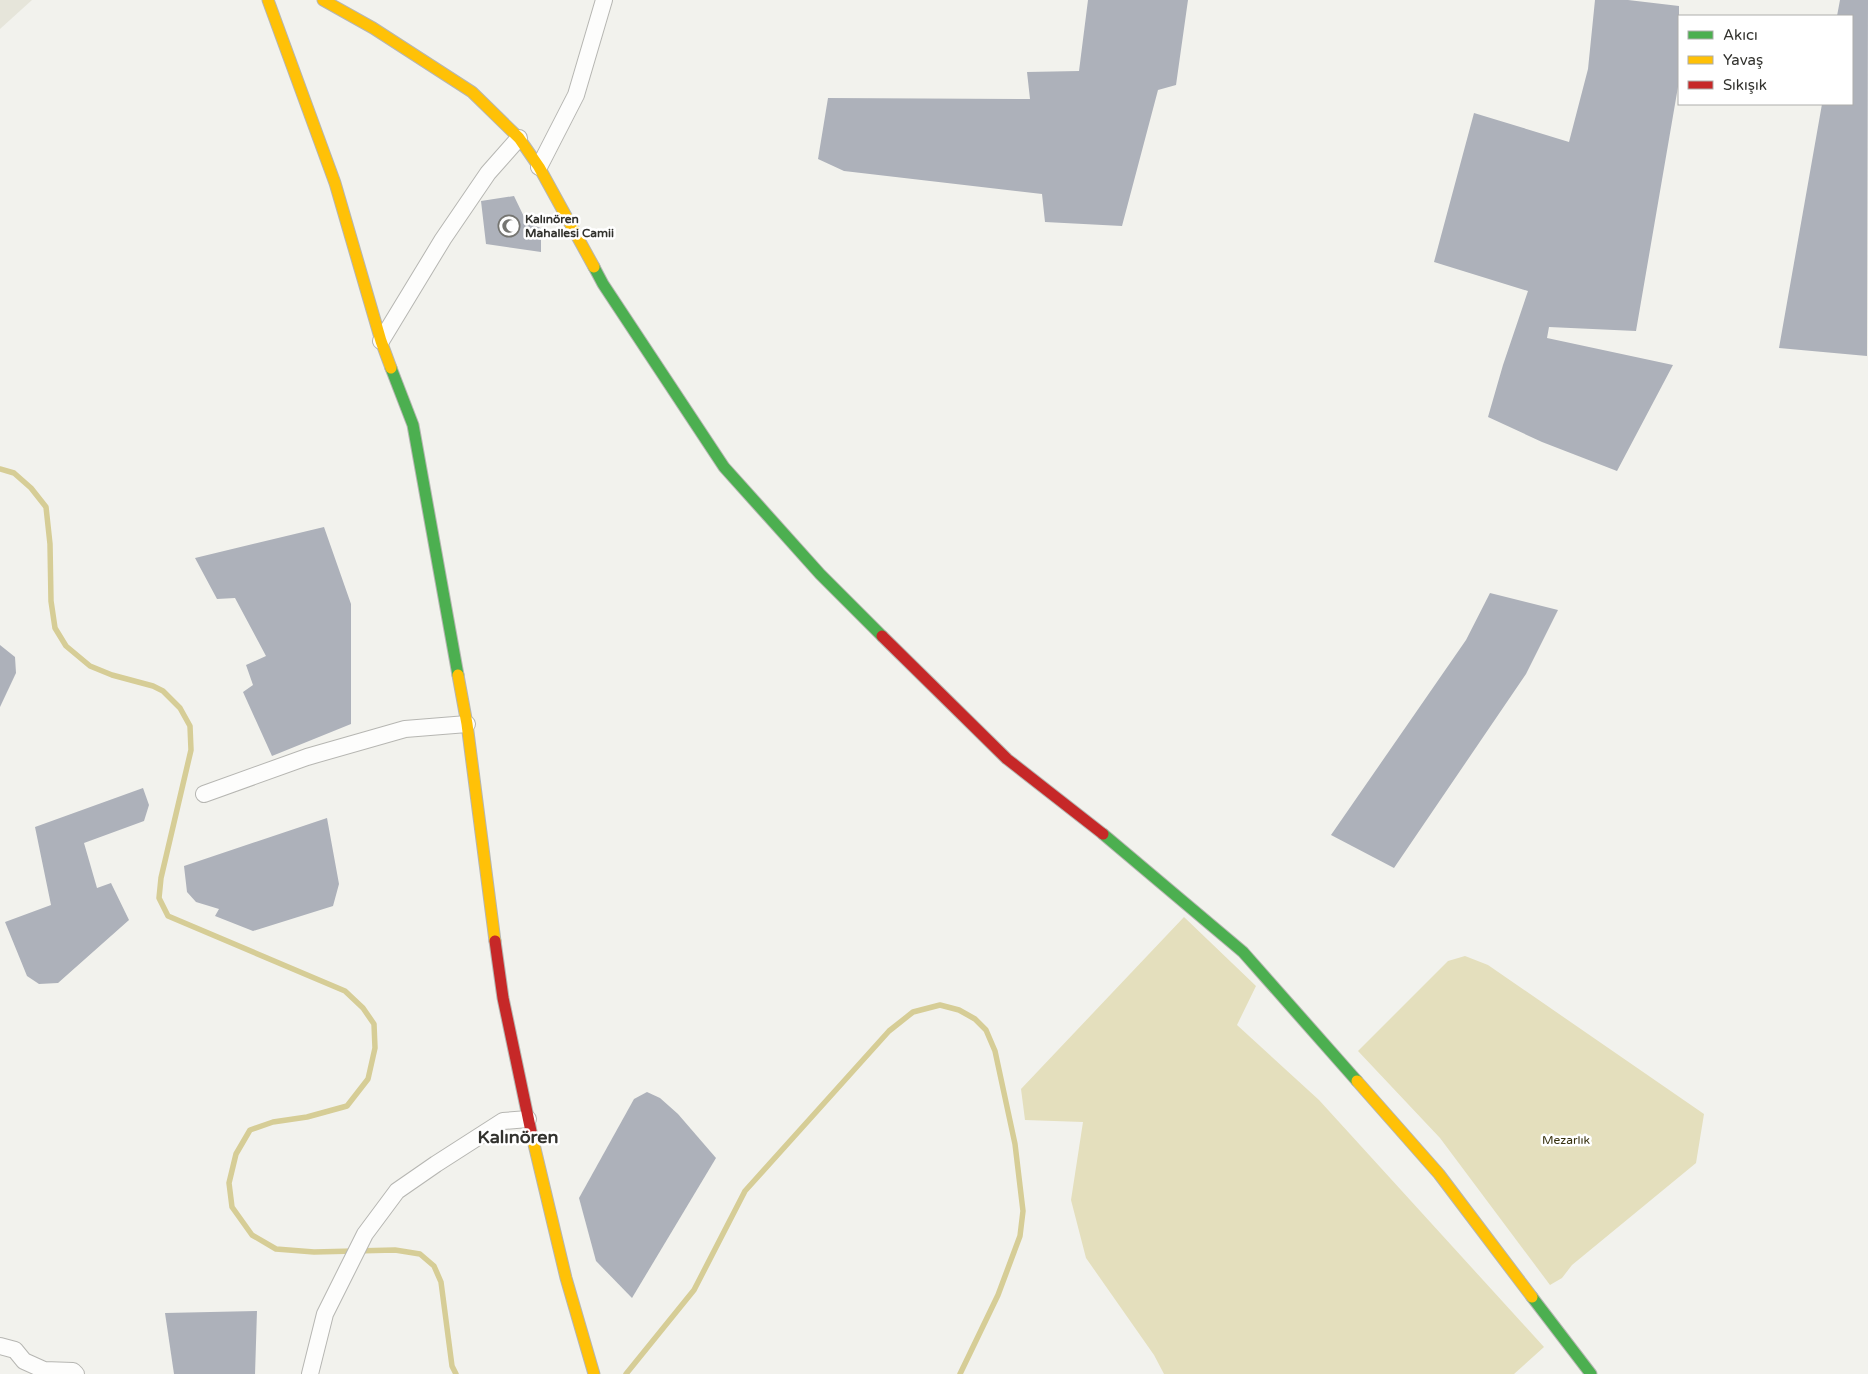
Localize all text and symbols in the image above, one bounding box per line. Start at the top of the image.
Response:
legend [1678,15,1853,105]
text: Akıcı [1723,26,1758,44]
text: Yavaş [1723,51,1763,69]
text: Sıkışık [1723,76,1767,94]
place label: Kalınören Mahallesi Camii [525,212,614,240]
mosque icon: Kalınören Mahallesi Camii [497,214,521,238]
district label: Kalınören [478,1126,558,1148]
park label: Mezarlık [1542,1133,1590,1147]

